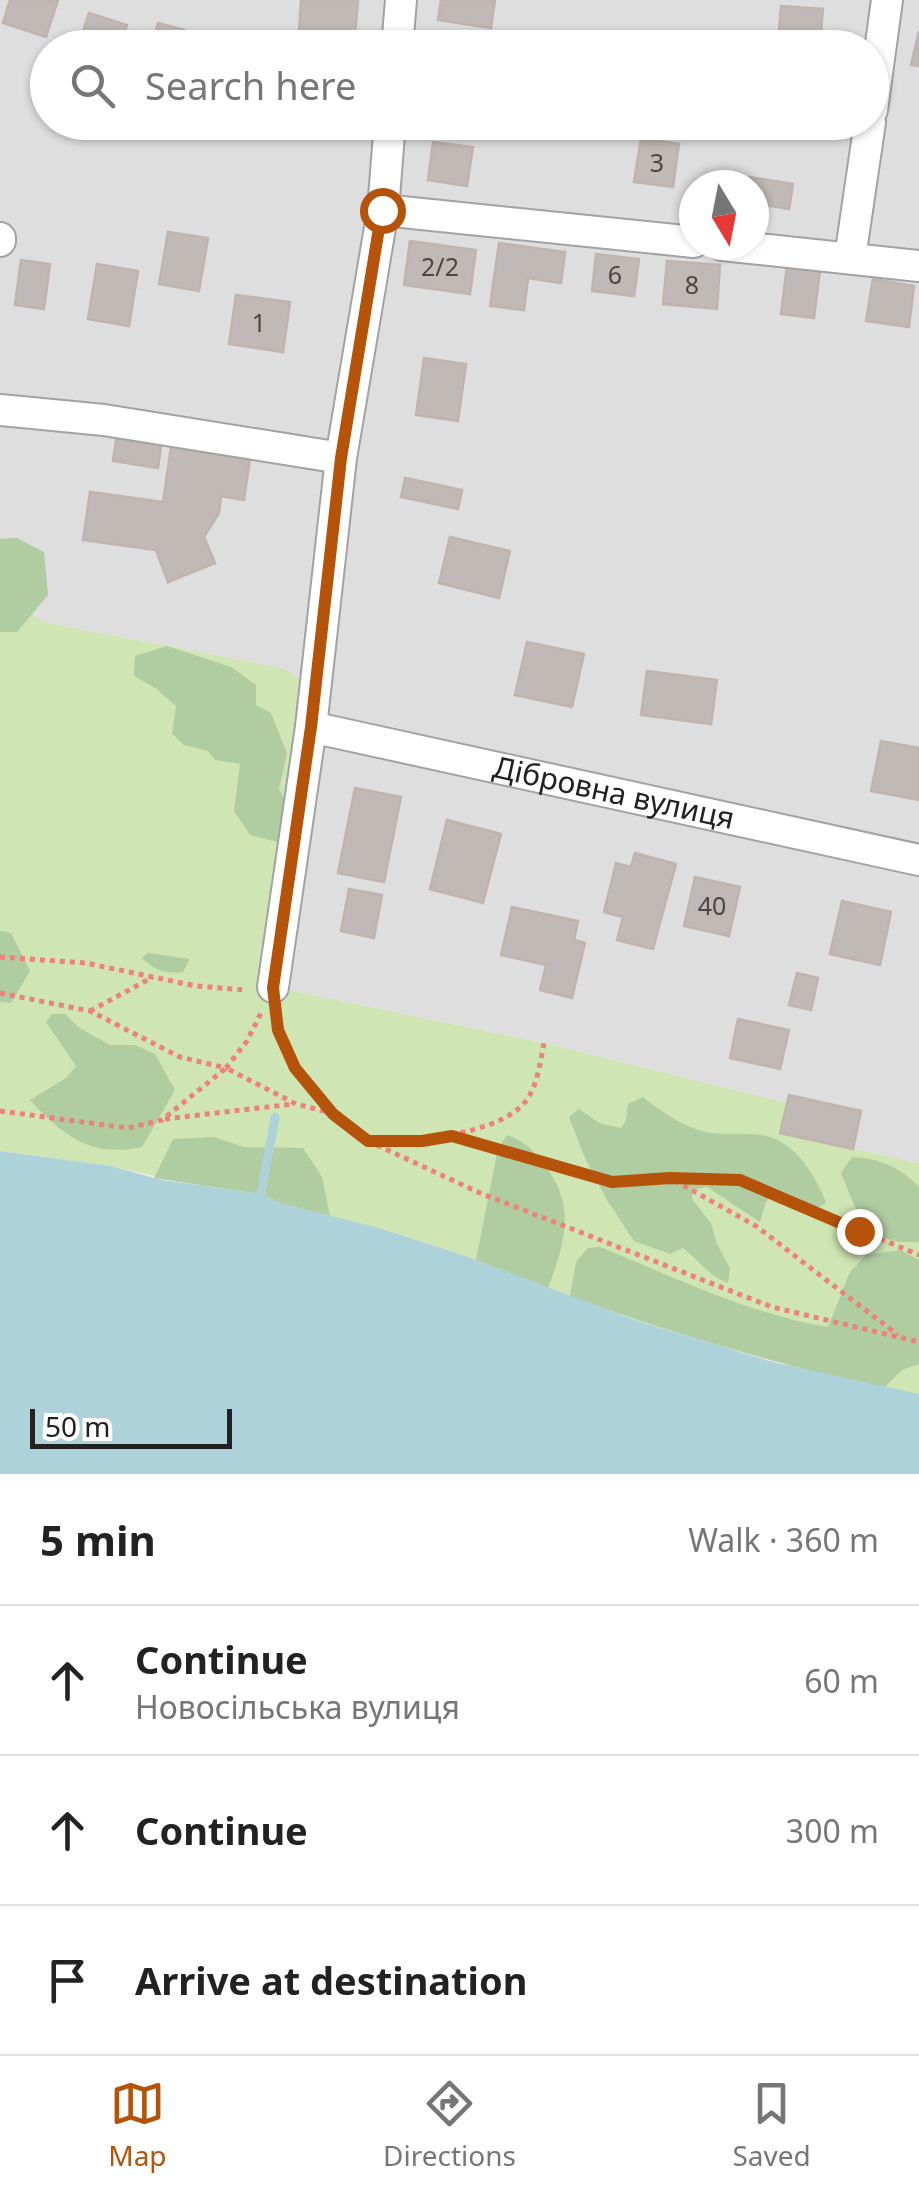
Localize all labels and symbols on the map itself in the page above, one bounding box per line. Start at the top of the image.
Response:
house number: 3 [650,145,664,179]
north arrow [679,170,769,260]
route start [360,188,406,234]
house number: 2/2 [421,249,459,283]
house number: 6 [608,257,622,291]
house number: 8 [685,267,699,301]
house number: 1 [252,305,266,339]
street label: Дібровна вулиця [490,745,739,838]
house number: 40 [698,888,726,922]
route end [837,1209,883,1255]
scale bar [30,1404,232,1448]

